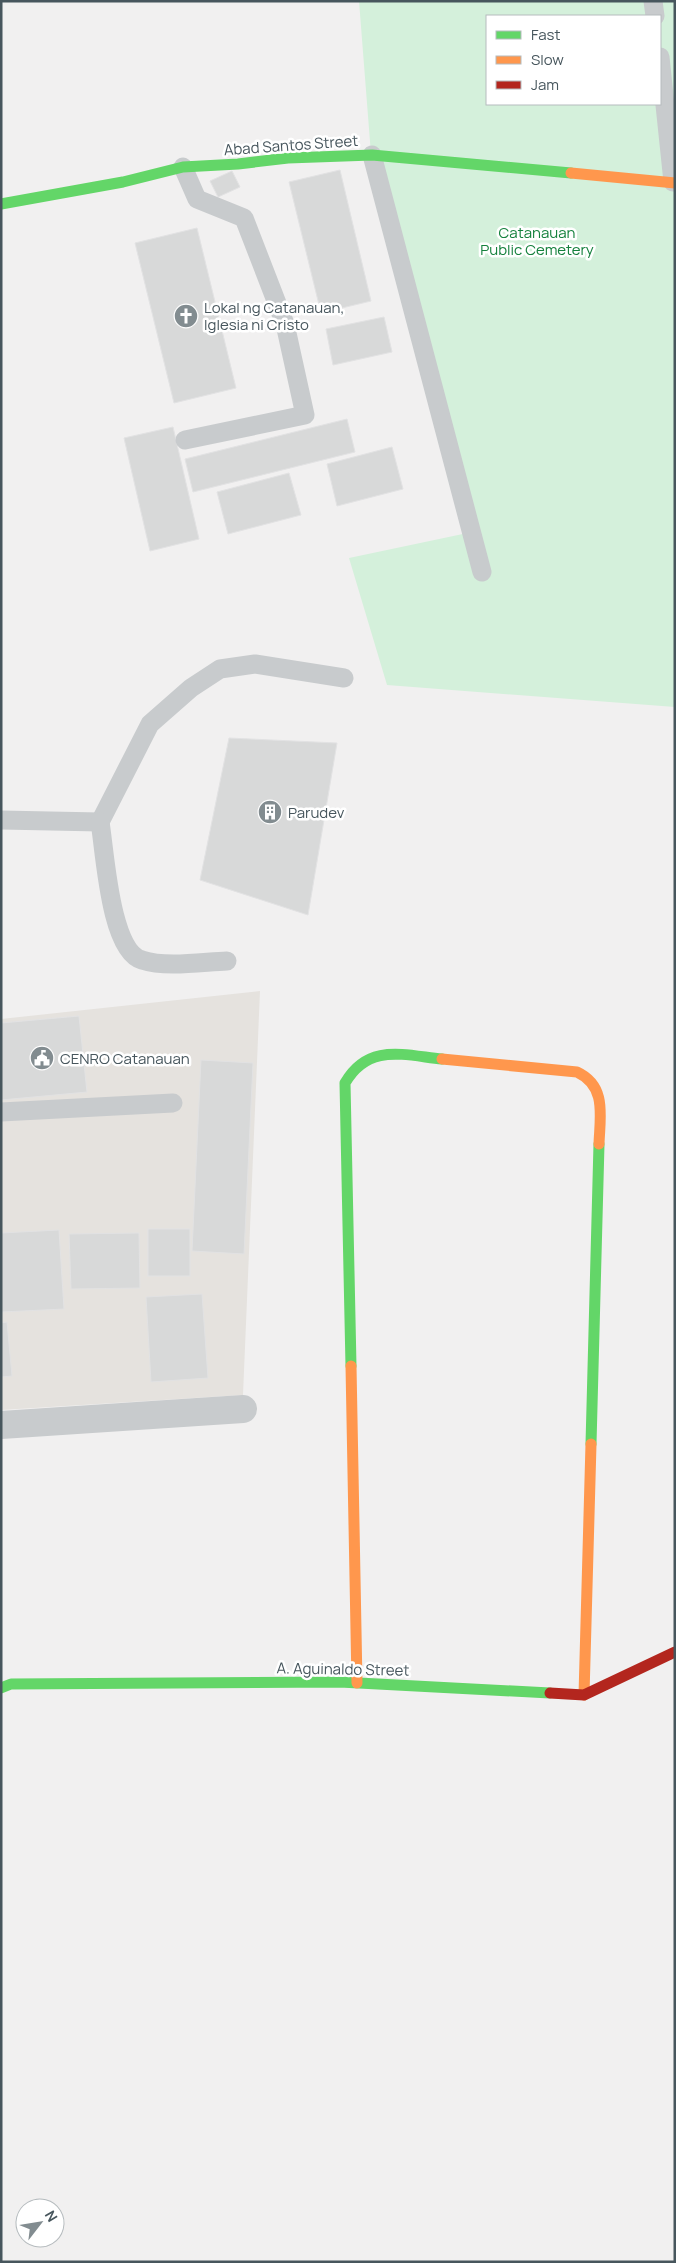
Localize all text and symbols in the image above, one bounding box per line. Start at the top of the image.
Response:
legend [486,15,661,105]
text: Fast [531,24,560,45]
text: Slow [531,49,564,70]
text: Jam [531,74,559,95]
street label: Abad Santos Street [223,130,359,160]
park label: Catanauan Public Cemetery [480,222,594,260]
place label: Lokal ng Catanauan, Iglesia ni Cristo [204,297,344,335]
church icon: Lokal ng Catanauan, Iglesia ni Cristo [173,303,199,329]
building icon: Parudev [257,799,283,825]
place label: Parudev [288,802,345,823]
public building icon: CENRO Catanauan [29,1045,55,1071]
place label: CENRO Catanauan [60,1048,190,1069]
street label: A. Aguinaldo Street [276,1657,410,1681]
north arrow [15,2198,65,2248]
text: N [41,2207,62,2225]

